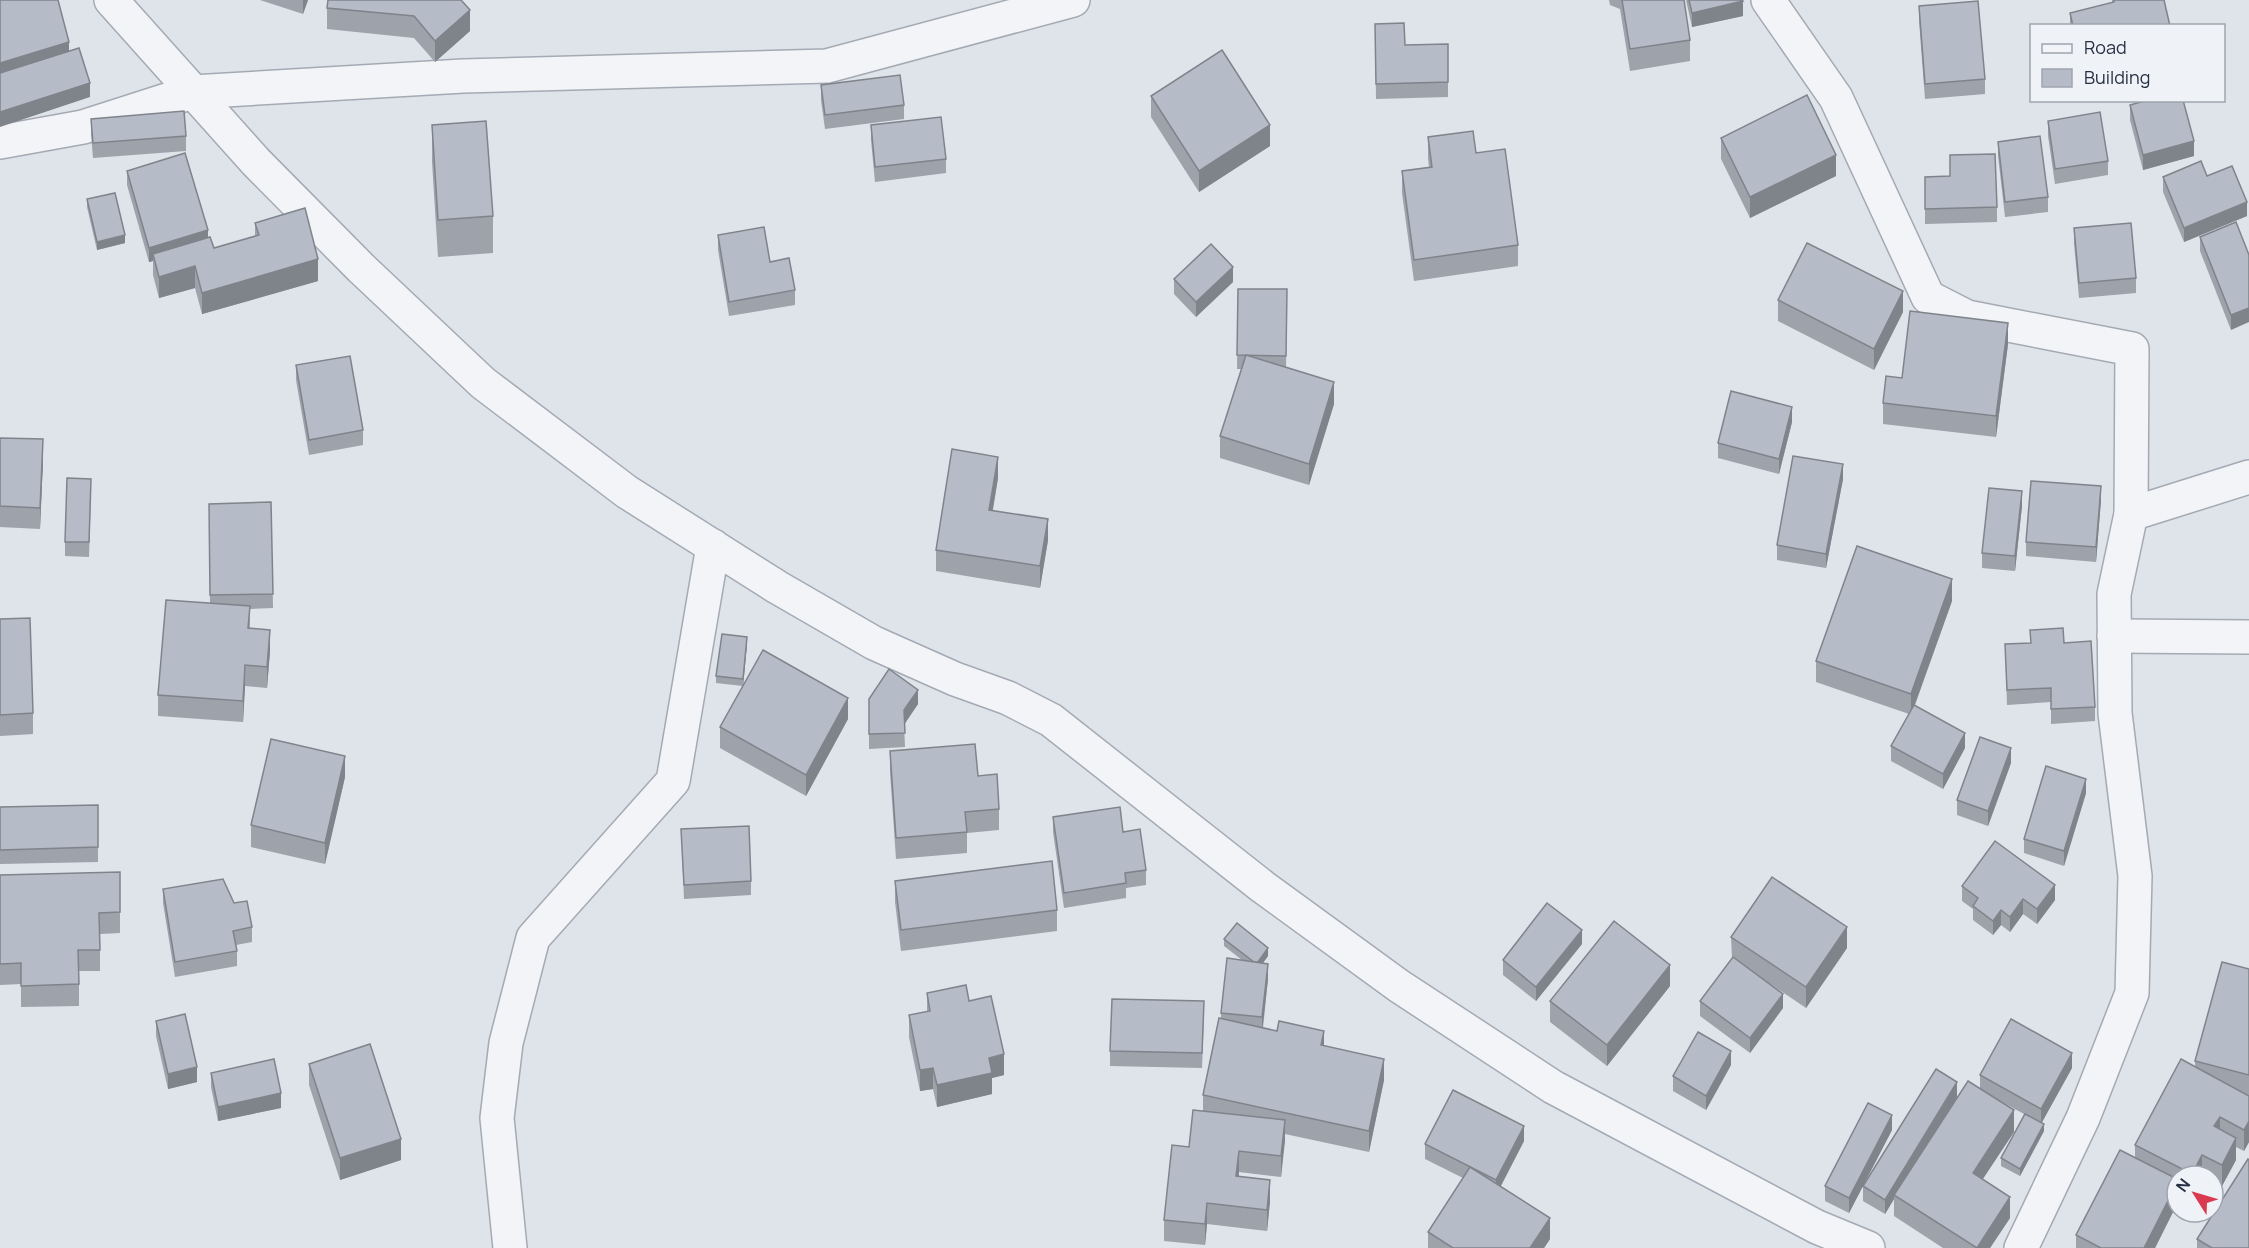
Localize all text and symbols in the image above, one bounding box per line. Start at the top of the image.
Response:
legend [2030,24,2225,102]
text: Road [2084,35,2127,59]
text: Building [2084,65,2150,89]
north arrow [2165,1164,2225,1224]
text: N [2171,1174,2195,1196]

